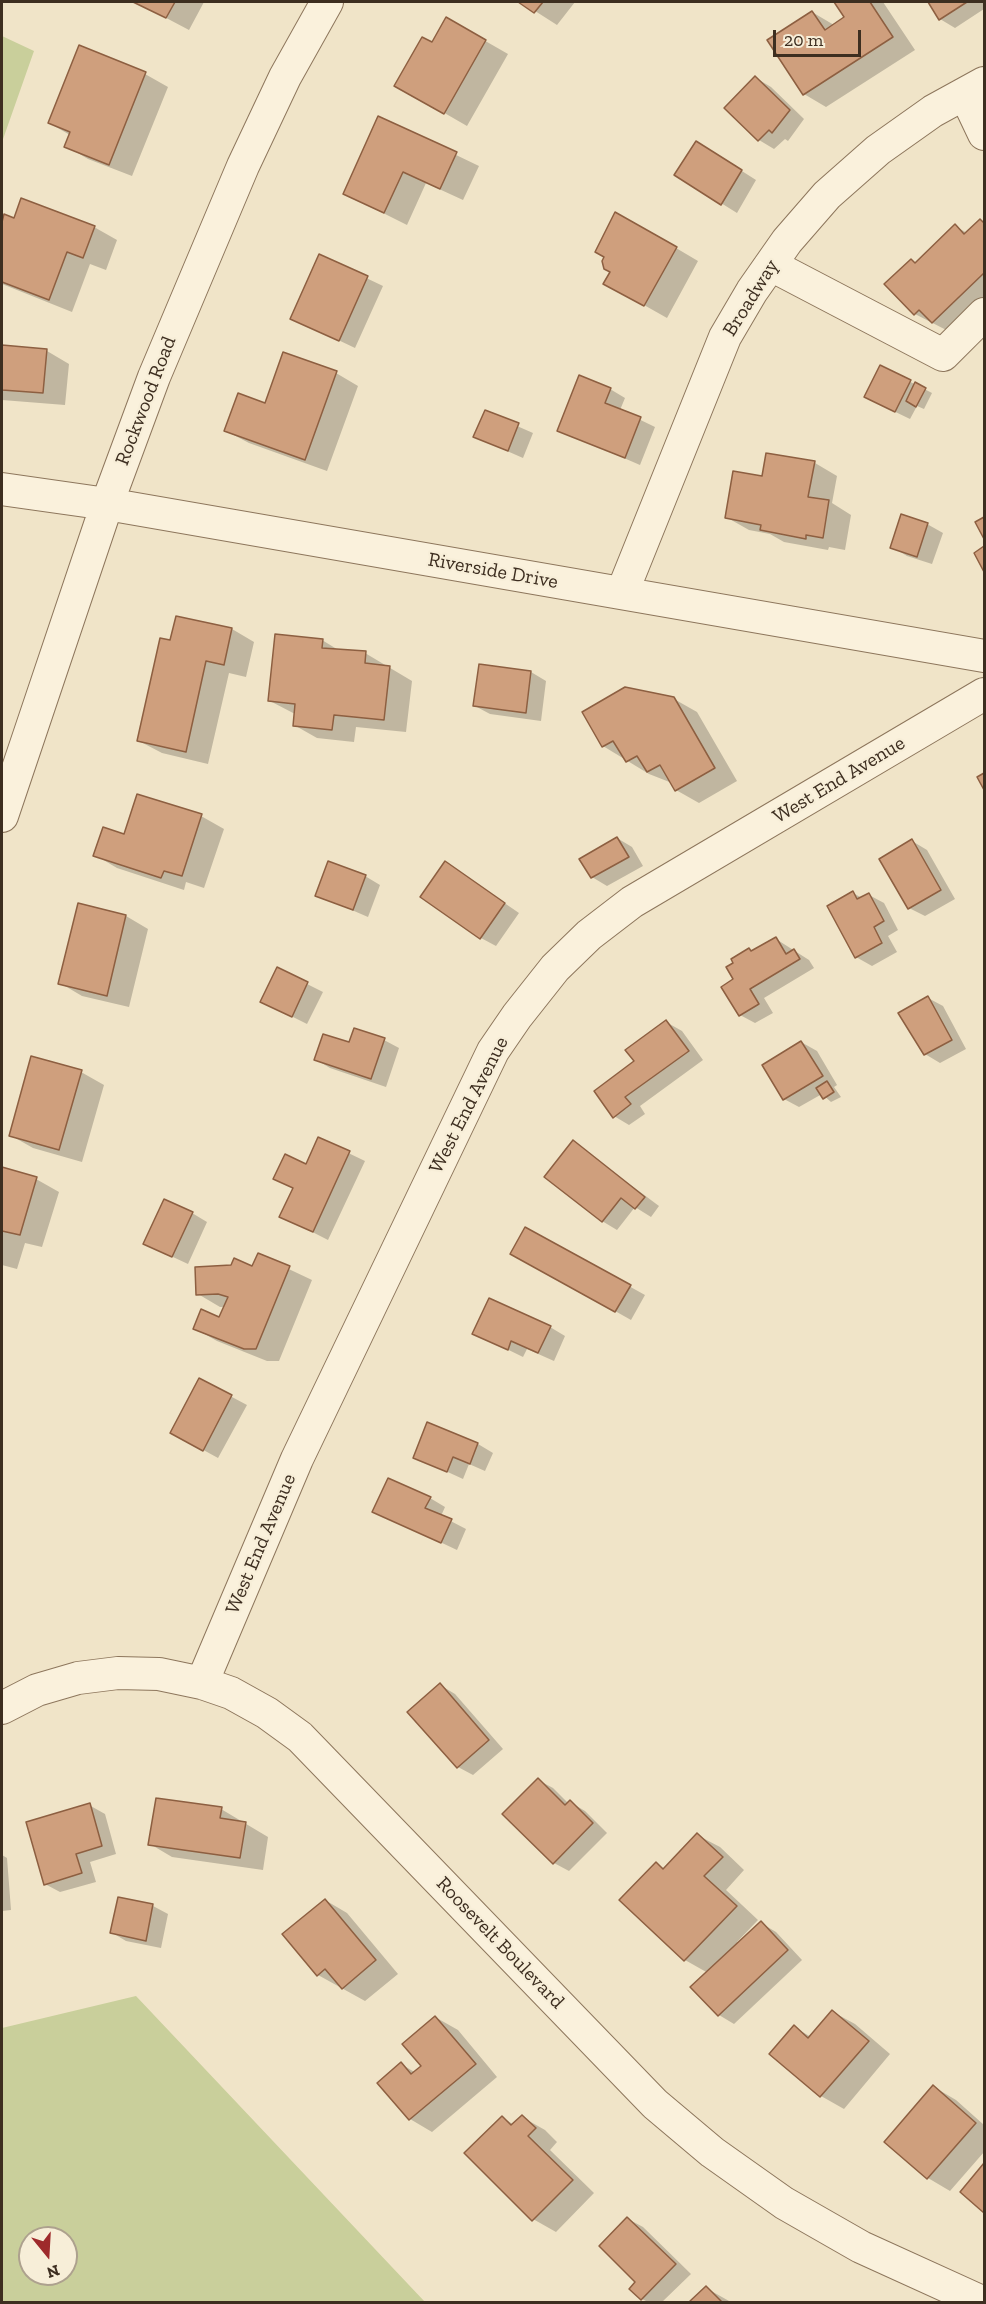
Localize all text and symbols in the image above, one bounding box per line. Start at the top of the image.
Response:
scale bar [776,18,864,56]
text: 20 m [784,29,823,51]
street label: Broadway [718,255,784,341]
street label: Rockwood Road [110,333,182,469]
street label: Riverside Drive [426,548,560,594]
street label: West End Avenue [769,731,909,829]
street label: West End Avenue [424,1033,514,1177]
street label: West End Avenue [221,1470,301,1618]
street label: Roosevelt Boulevard [431,1872,569,2014]
north arrow [18,2226,78,2286]
text: N [44,2261,62,2283]

